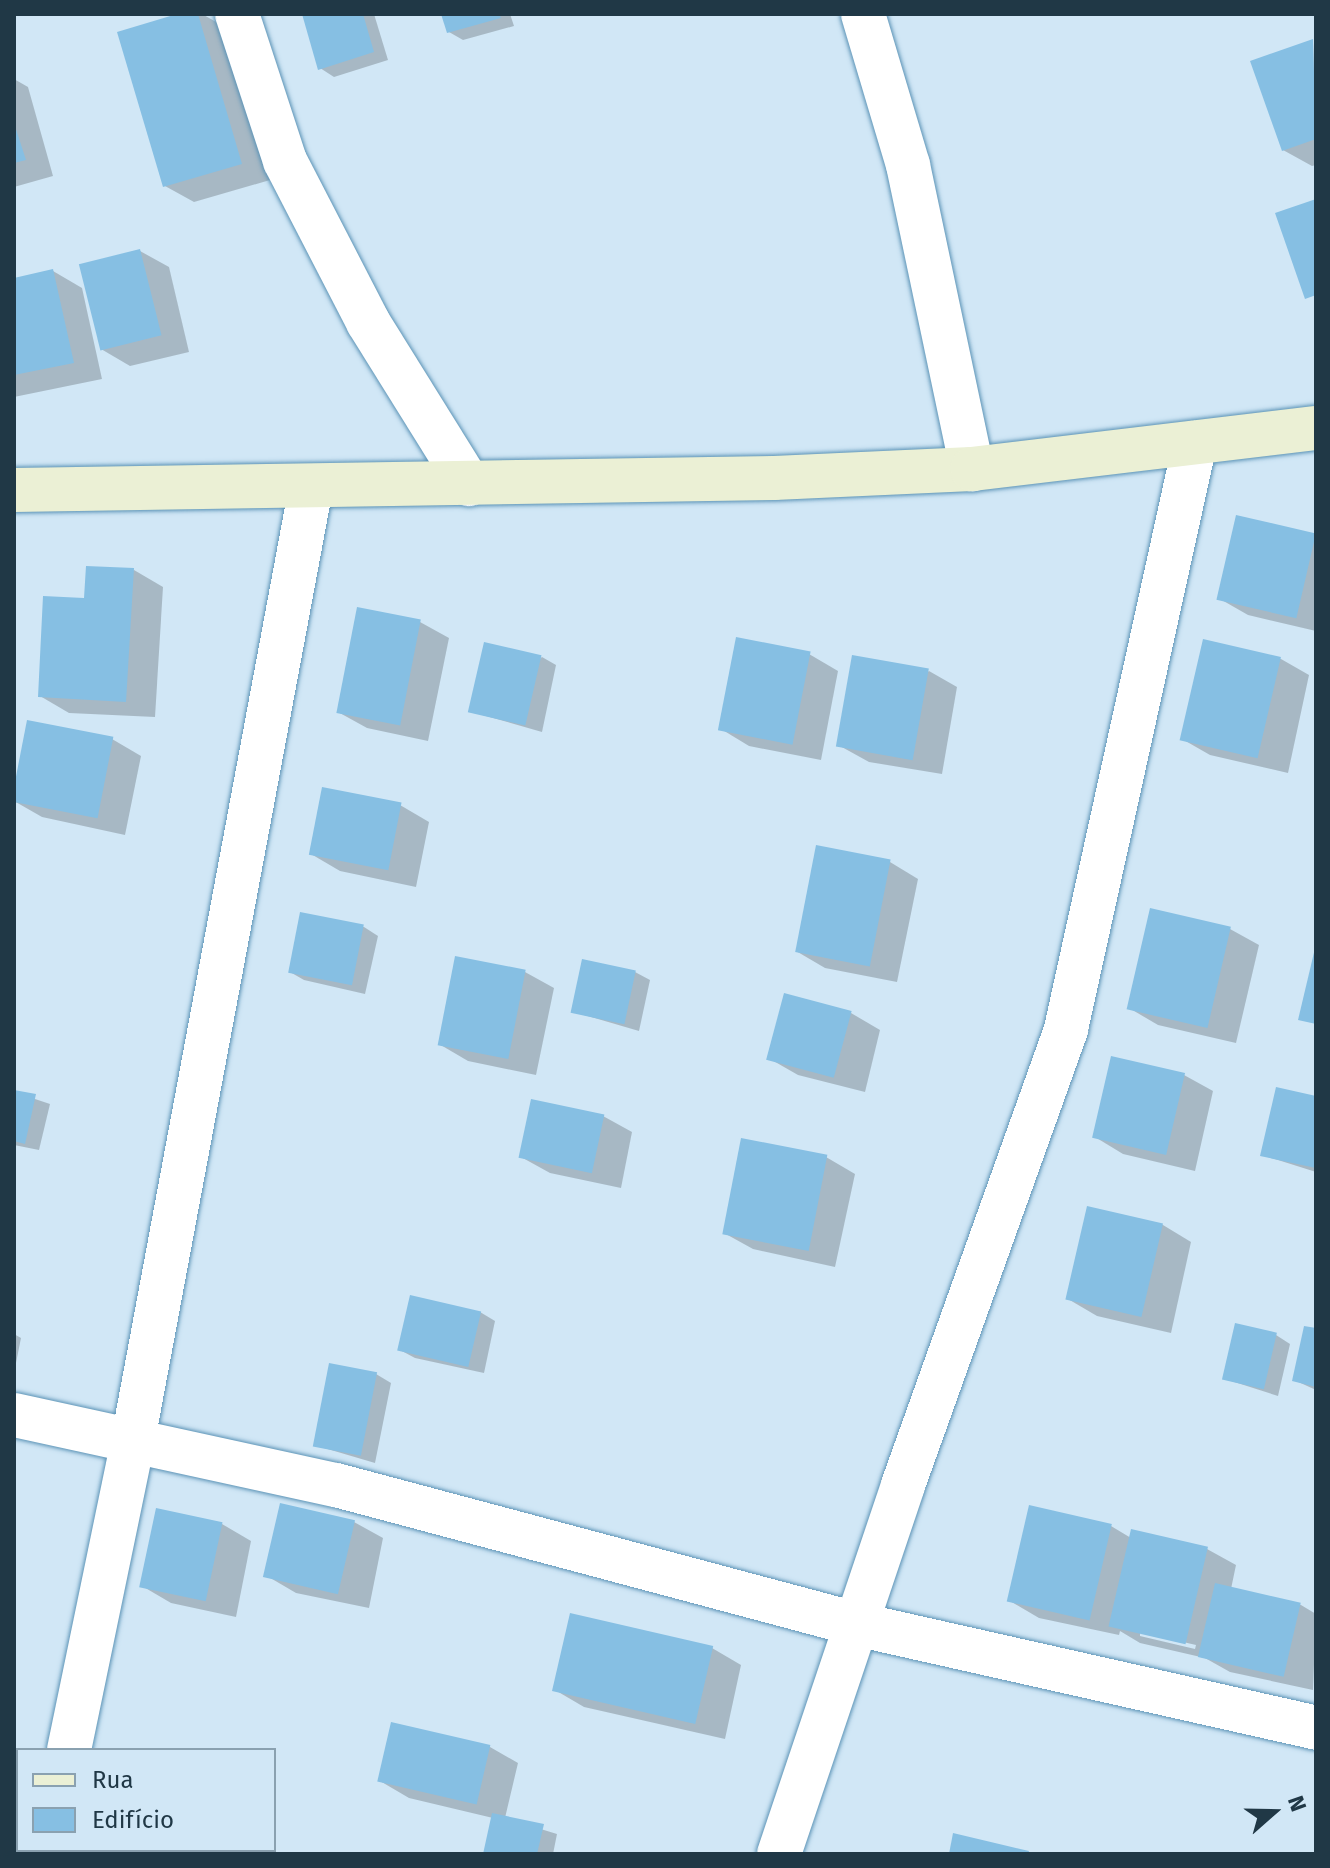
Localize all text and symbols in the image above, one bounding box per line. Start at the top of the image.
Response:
legend [16,1748,276,1852]
text: Rua [92,1766,134,1794]
north arrow [1234,1772,1314,1852]
text: N [1282,1792,1312,1815]
text: Edifício [92,1806,174,1834]

